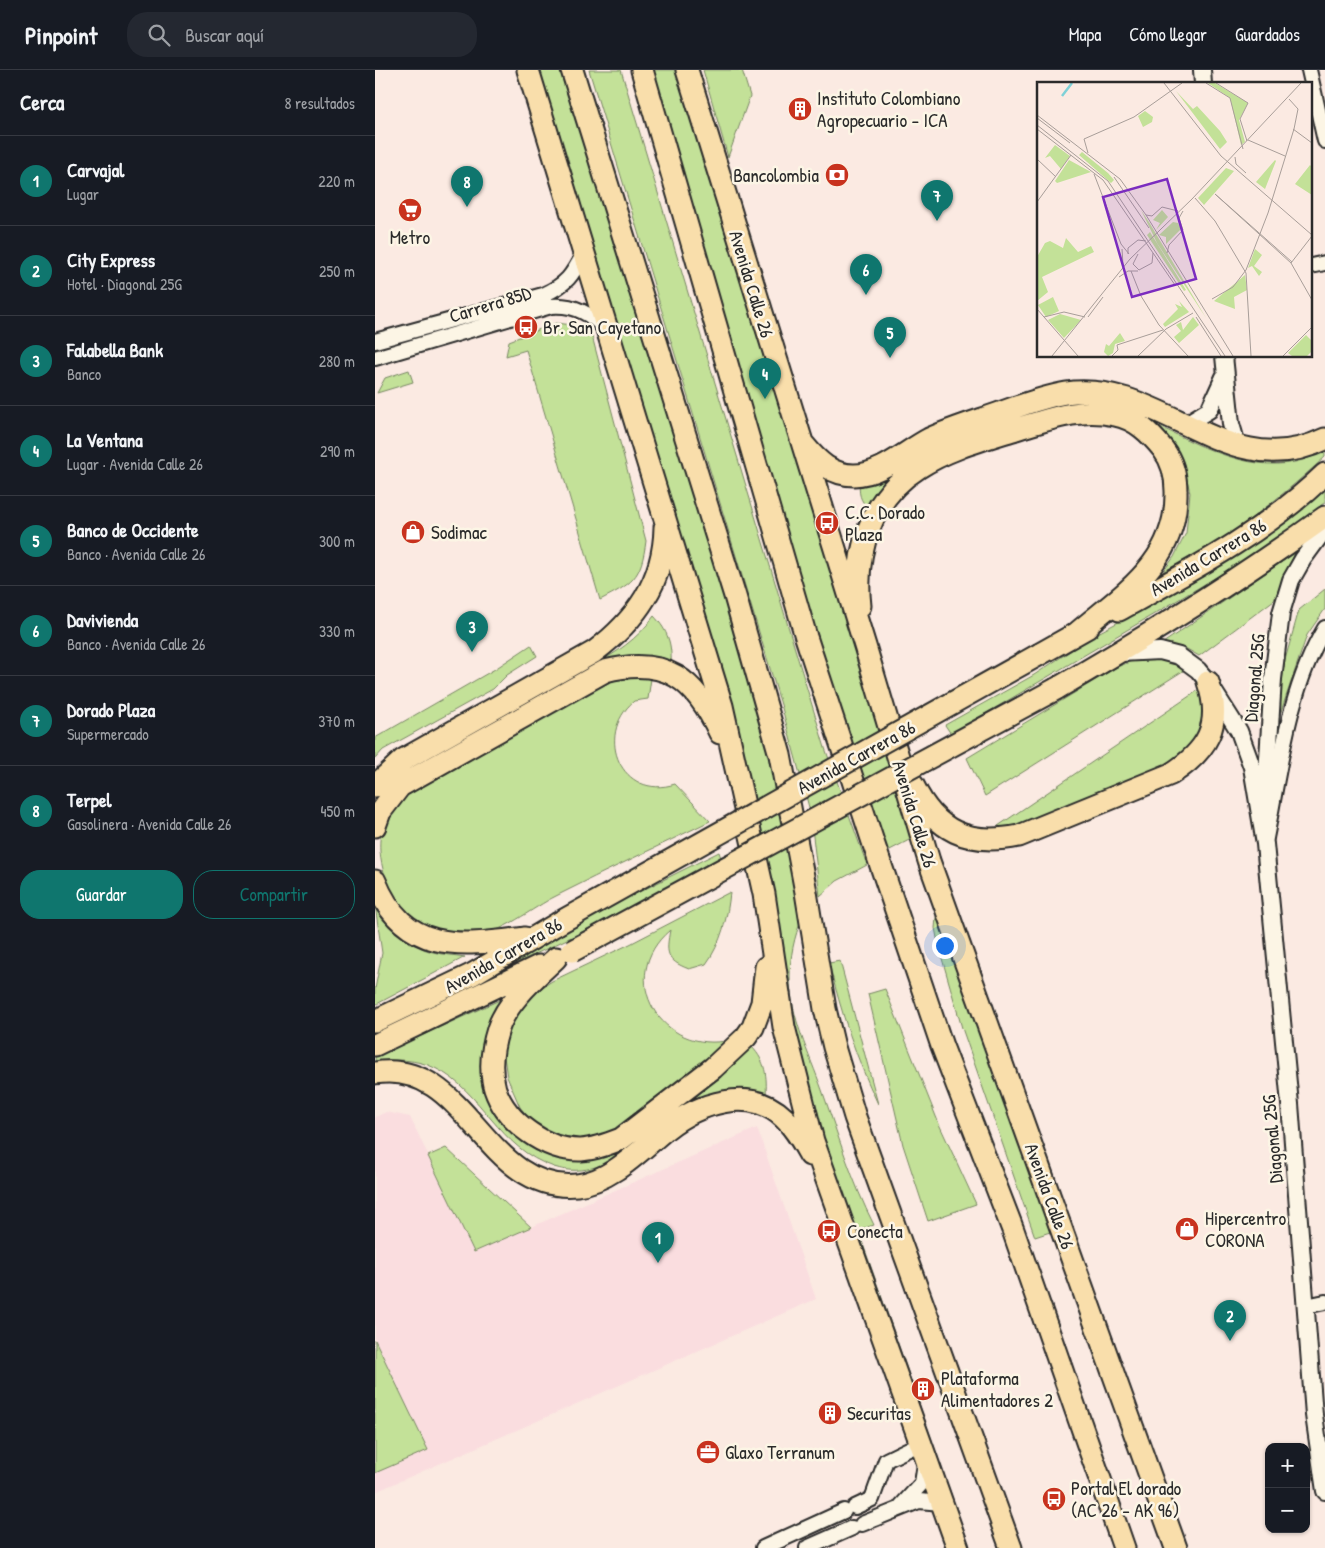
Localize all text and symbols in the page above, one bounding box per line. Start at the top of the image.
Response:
search box [127,12,477,57]
text: Pinpoint [25,19,97,51]
icon: search [145,21,173,49]
text: Buscar aquí [185,22,264,48]
text: Mapa [1069,22,1101,47]
text: Cómo llegar [1129,22,1207,47]
text: Guardados [1235,22,1300,47]
inset map [1037,82,1313,358]
place label: Instituto Colombiano Agropecuario - ICA [817,85,961,133]
text: Cerca [20,88,64,117]
text: 8 resultados [284,92,355,114]
building icon: Instituto Colombiano Agropecuario - ICA [787,96,813,122]
text: Carvajal [67,157,124,183]
place label: Bancolombia [733,162,820,188]
bank icon: Bancolombia [824,162,850,188]
pin: 8 [451,166,483,207]
text: 1 [33,170,39,192]
text: 220 m [318,170,355,192]
pin: 7 [921,180,953,221]
text: Lugar [67,183,99,205]
supermarket icon: Metro [397,197,423,223]
place label: Metro [390,224,431,250]
street label: Avenida Calle 26 [723,227,781,341]
text: City Express [67,247,155,273]
pin: 6 [850,254,882,295]
text: 2 [32,260,40,282]
text: 250 m [319,260,355,282]
text: Hotel · Diagonal 25G [67,273,182,295]
street label: Carrera 85D [446,279,534,329]
bus stop icon: Br. San Cayetano [513,314,539,340]
place label: Br. San Cayetano [543,314,662,340]
pin: 5 [874,317,906,358]
text: Falabella Bank [67,337,163,363]
text: 3 [32,350,40,372]
text: 280 m [319,350,355,372]
pin: 4 [749,358,781,399]
text: Banco [67,363,101,385]
text: La Ventana [67,427,143,453]
text: 4 [33,440,39,462]
text: 290 m [320,440,355,462]
text: Lugar · Avenida Calle 26 [67,453,203,475]
place label: C.C. Dorado Plaza [845,499,925,547]
bus stop icon: C.C. Dorado Plaza [814,510,840,536]
street label: Avenida Carrera 86 [1145,512,1271,602]
text: Banco de Occidente [67,517,199,543]
shop icon: Sodimac [400,519,426,545]
place label: Sodimac [431,519,487,545]
text: 5 [33,530,39,552]
text: 300 m [319,530,355,552]
text: Banco · Avenida Calle 26 [67,543,205,565]
text: Davivienda [67,607,138,633]
pin: 3 [456,611,488,652]
text: 6 [33,620,39,642]
text: 330 m [319,620,355,642]
text: Banco · Avenida Calle 26 [67,633,205,655]
street label: Diagonal 25G [1237,633,1271,723]
text: Dorado Plaza [67,697,155,723]
text: 7 [32,710,40,732]
text: 370 m [318,710,355,732]
street label: Avenida Carrera 86 [792,714,920,800]
text: Supermercado [67,723,149,745]
street label: Avenida Calle 26 [886,757,944,871]
text: Terpel [67,787,112,813]
text: 8 [33,800,39,822]
text: 450 m [321,800,355,822]
text: Gasolinera · Avenida Calle 26 [67,813,231,835]
button: Guardar [20,870,183,919]
button: Compartir [193,870,355,919]
street label: Avenida Carrera 86 [440,911,566,999]
your location [932,933,958,959]
street label: Diagonal 25G [1255,1094,1289,1184]
street label: Avenida Calle 26 [1019,1139,1081,1253]
place label: Hipercentro CORONA [1205,1205,1287,1253]
shop icon: Hipercentro CORONA [1174,1216,1200,1242]
bus stop icon: Conecta [816,1218,842,1244]
place label: Conecta [847,1218,903,1244]
pin: 1 [642,1222,674,1263]
pin: 2 [1214,1300,1246,1341]
place label: Plataforma Alimentadores 2 [941,1365,1053,1413]
building icon: Plataforma Alimentadores 2 [910,1376,936,1402]
building icon: Securitas [817,1400,843,1426]
place label: Securitas [847,1400,911,1426]
office icon: Glaxo Terranum [695,1439,721,1465]
place label: Glaxo Terranum [725,1439,835,1465]
map controls [1265,1443,1310,1533]
button: + [1265,1443,1310,1488]
place label: Portal El dorado (AC 26 - AK 96) [1071,1475,1182,1523]
bus stop icon: Portal El dorado (AC 26 - AK 96) [1041,1486,1067,1512]
button: − [1265,1488,1310,1533]

